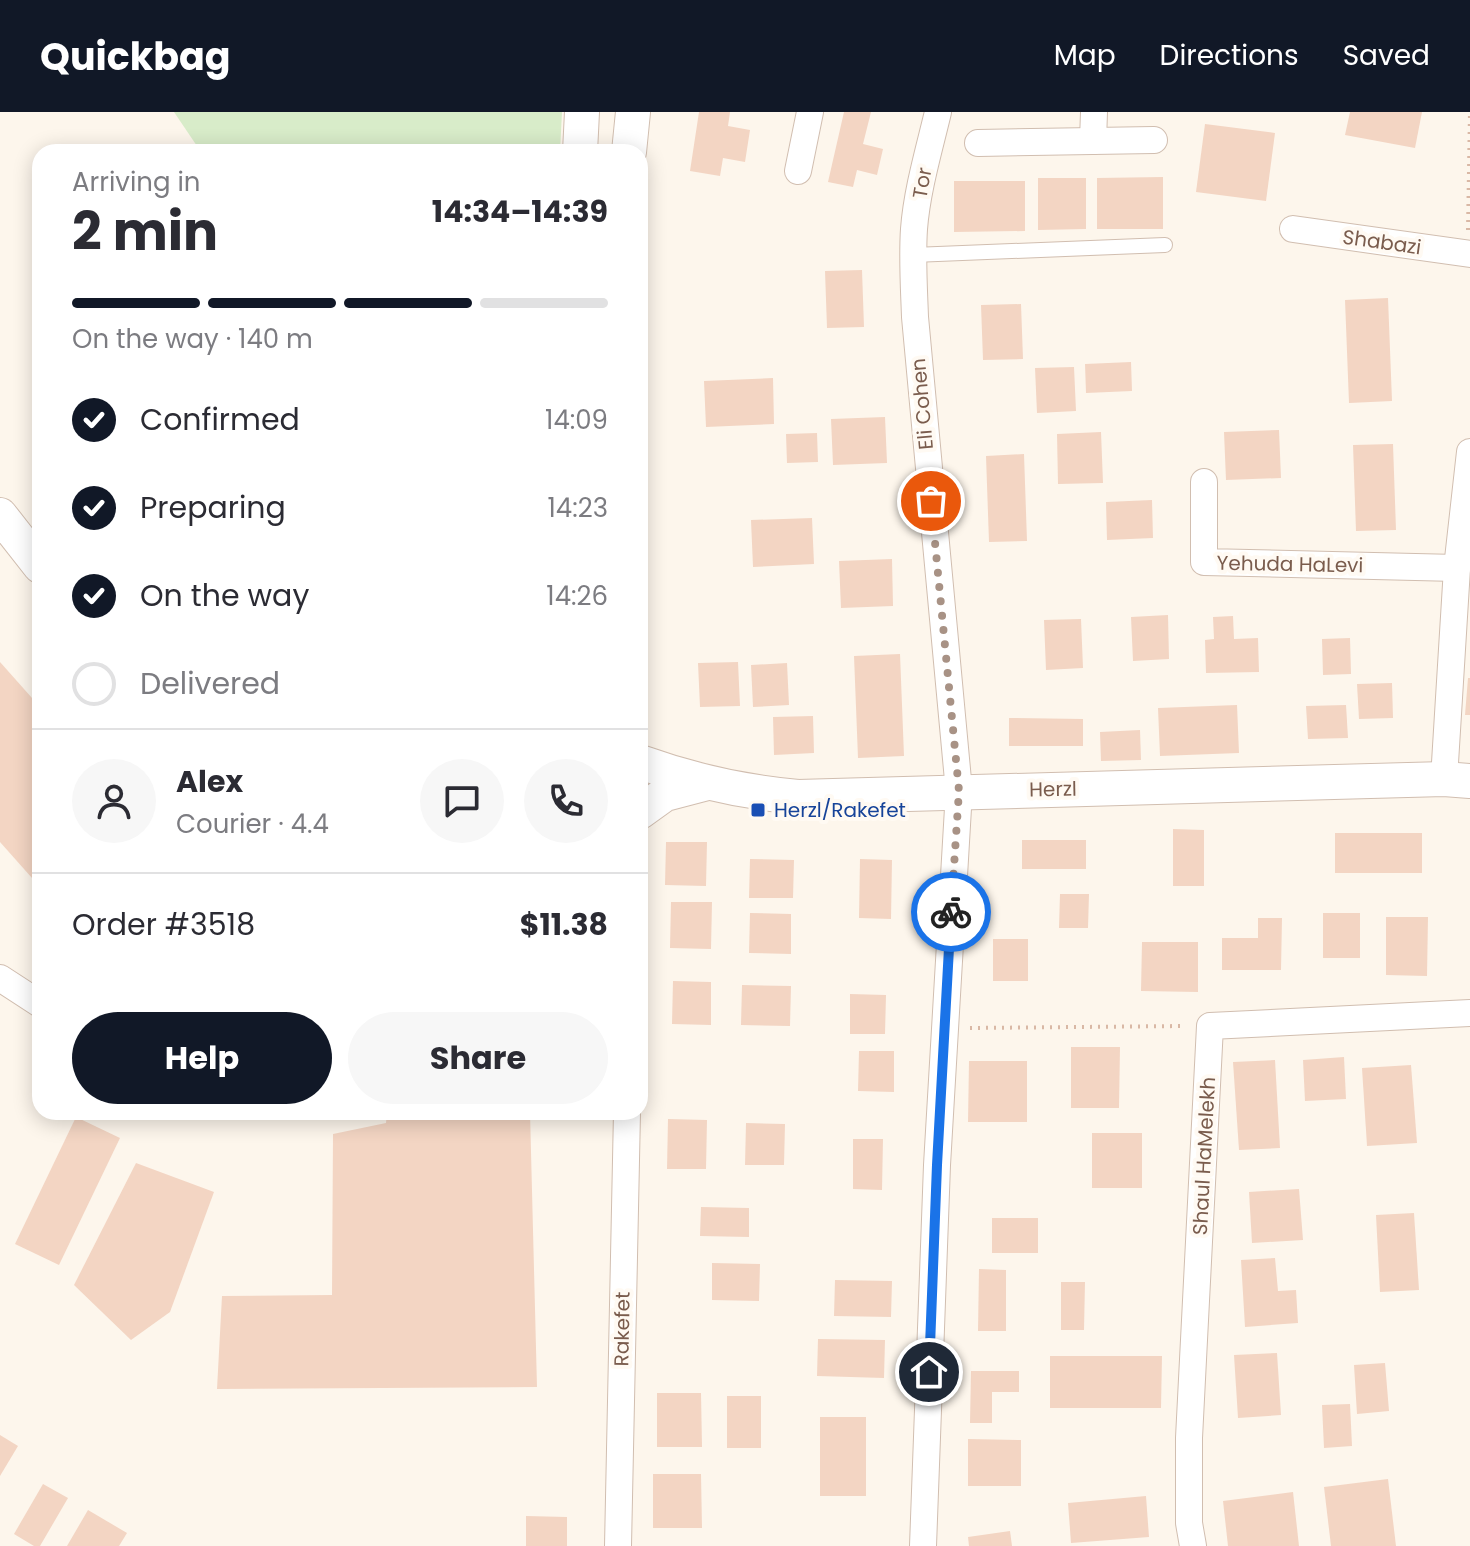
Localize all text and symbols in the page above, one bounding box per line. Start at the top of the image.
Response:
text: Quickbag [40,30,231,83]
text: Map [1054,36,1116,75]
text: Directions [1160,36,1299,75]
text: Saved [1343,36,1430,75]
text: Arriving in [72,164,201,200]
street label: Tor [906,165,938,201]
text: 14:34–14:39 [432,190,608,233]
text: 2 min [72,195,218,268]
street label: Shabazi [1341,223,1423,261]
text: On the way · 140 m [72,321,313,357]
street label: Eli Cohen [904,357,940,451]
icon: check [72,398,116,442]
text: Confirmed [140,398,300,441]
text: 14:09 [545,402,608,438]
pin [897,467,965,535]
icon: bag [909,479,953,523]
icon: check [72,486,116,530]
text: Preparing [140,486,286,529]
text: 14:23 [548,490,608,526]
street label: Yehuda HaLevi [1216,549,1364,579]
icon: check [72,574,116,618]
text: On the way [140,574,309,617]
text: 14:26 [546,578,608,614]
text: Delivered [140,662,280,705]
button: person [72,759,156,843]
button: chat [420,759,504,843]
button: phone [524,759,608,843]
text: Alex [176,760,243,803]
street label: Herzl [1029,775,1077,803]
place label: Herzl/Rakefet [774,796,906,824]
marker: Herzl/Rakefet [749,801,767,819]
text: Courier · 4.4 [176,806,329,842]
courier [911,872,991,952]
icon: bike [929,890,973,934]
text: Order #3518 [72,903,255,946]
text: $11.38 [520,903,608,946]
button: Help [72,1012,332,1104]
button: Share [348,1012,608,1104]
street label: Shaul HaMelekh [1186,1076,1222,1236]
street label: Rakefet [607,1291,637,1367]
pin [895,1338,963,1406]
icon: home [907,1350,951,1394]

